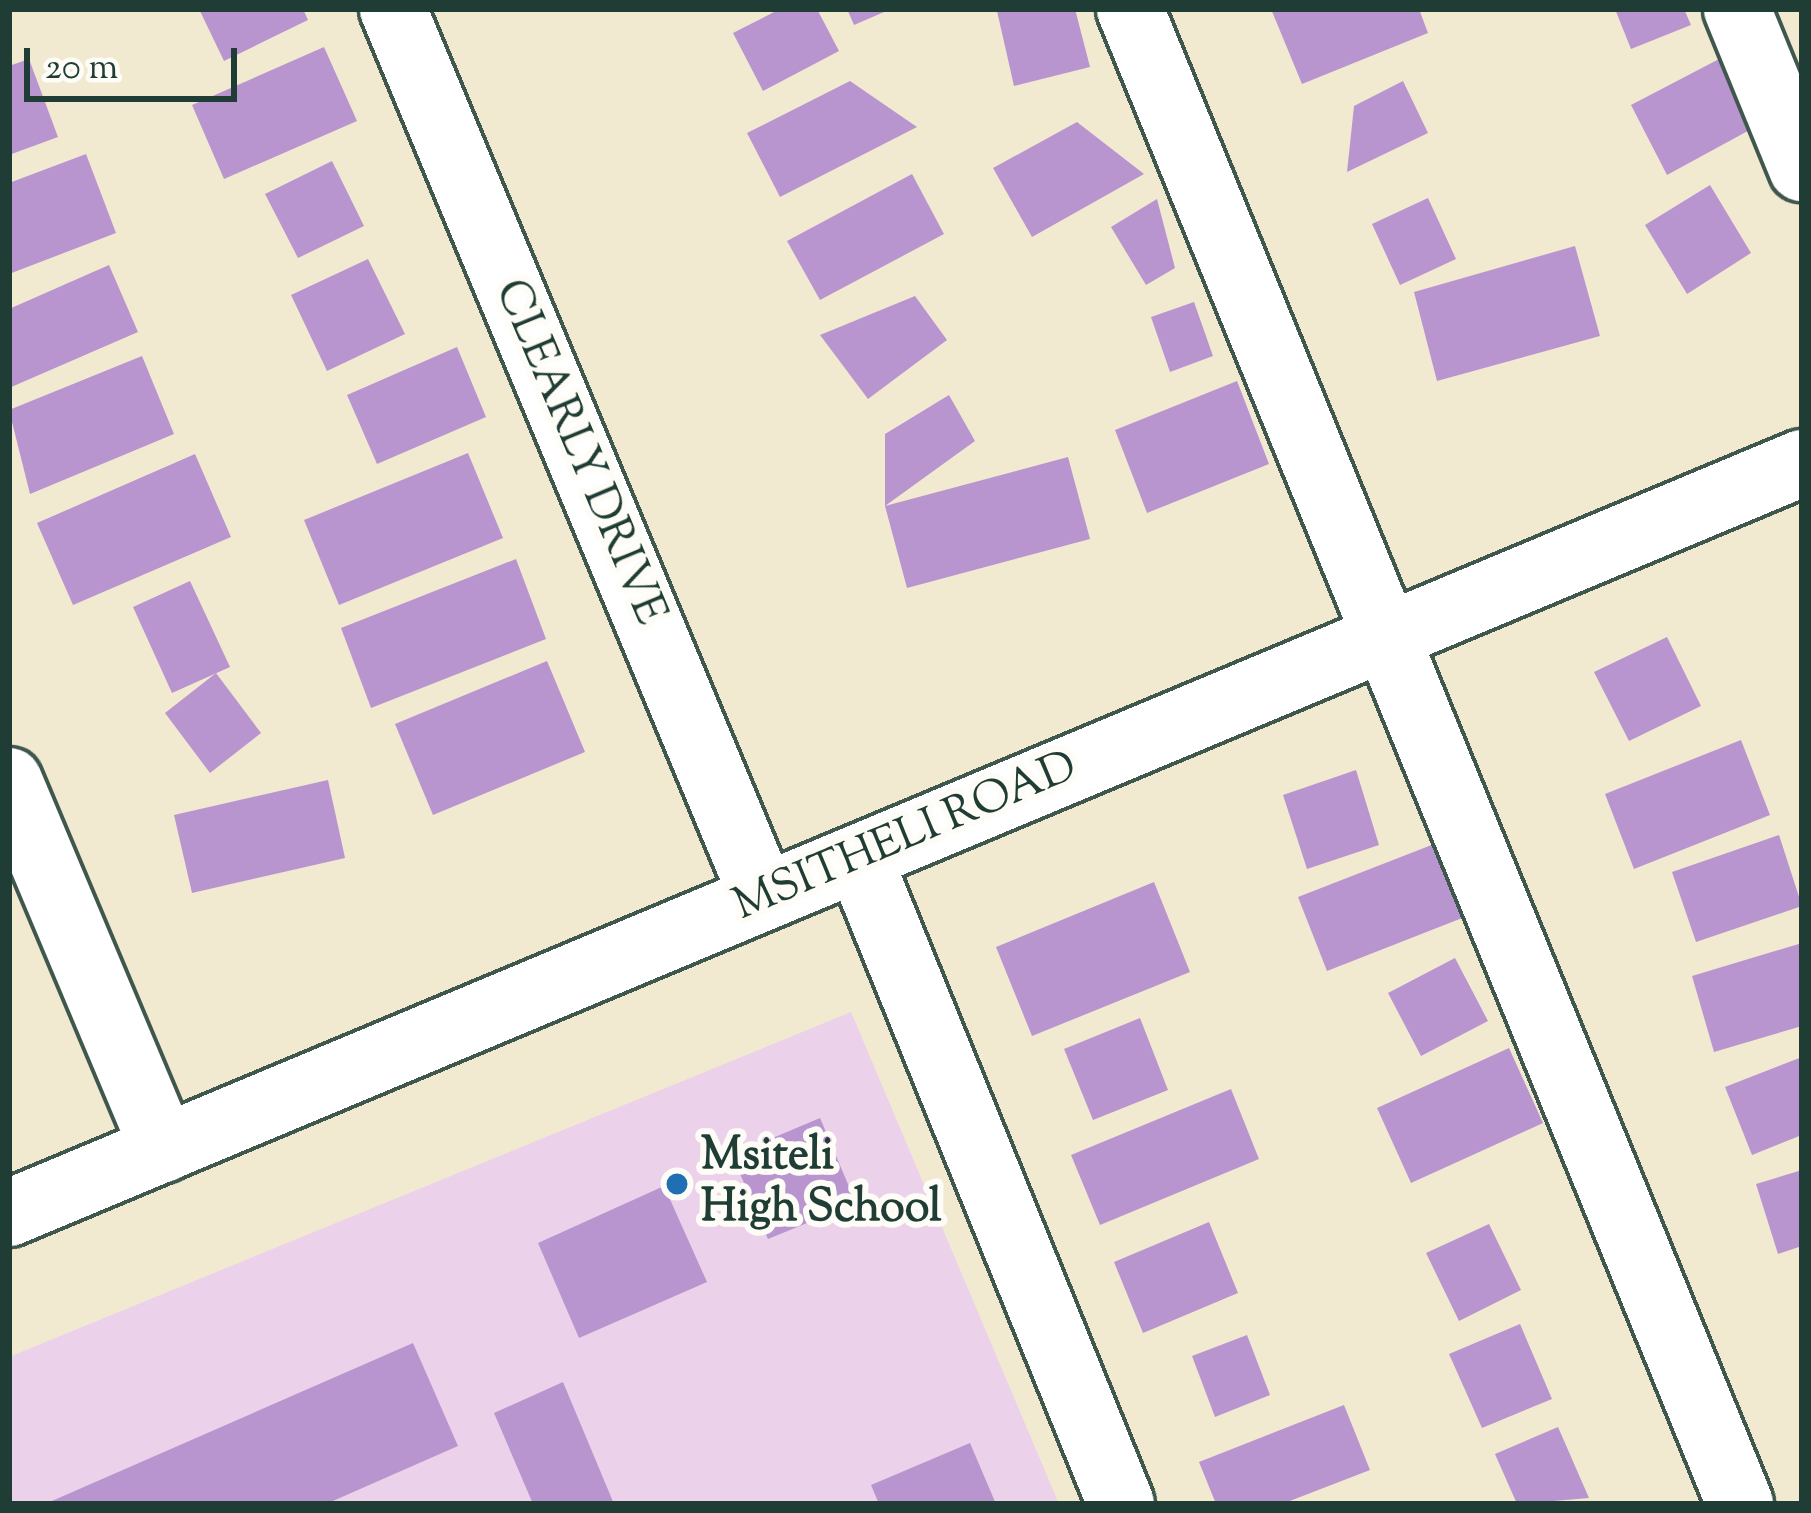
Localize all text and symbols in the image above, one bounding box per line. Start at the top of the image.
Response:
scale bar [30,24,243,98]
text: 20 m [45,43,118,95]
street label: CLEARLY DRIVE [481,272,675,634]
street label: MSITHELI ROAD [726,741,1086,935]
place label: Msiteli High School [701,1131,942,1237]
marker: Msiteli High School [664,1171,690,1197]

